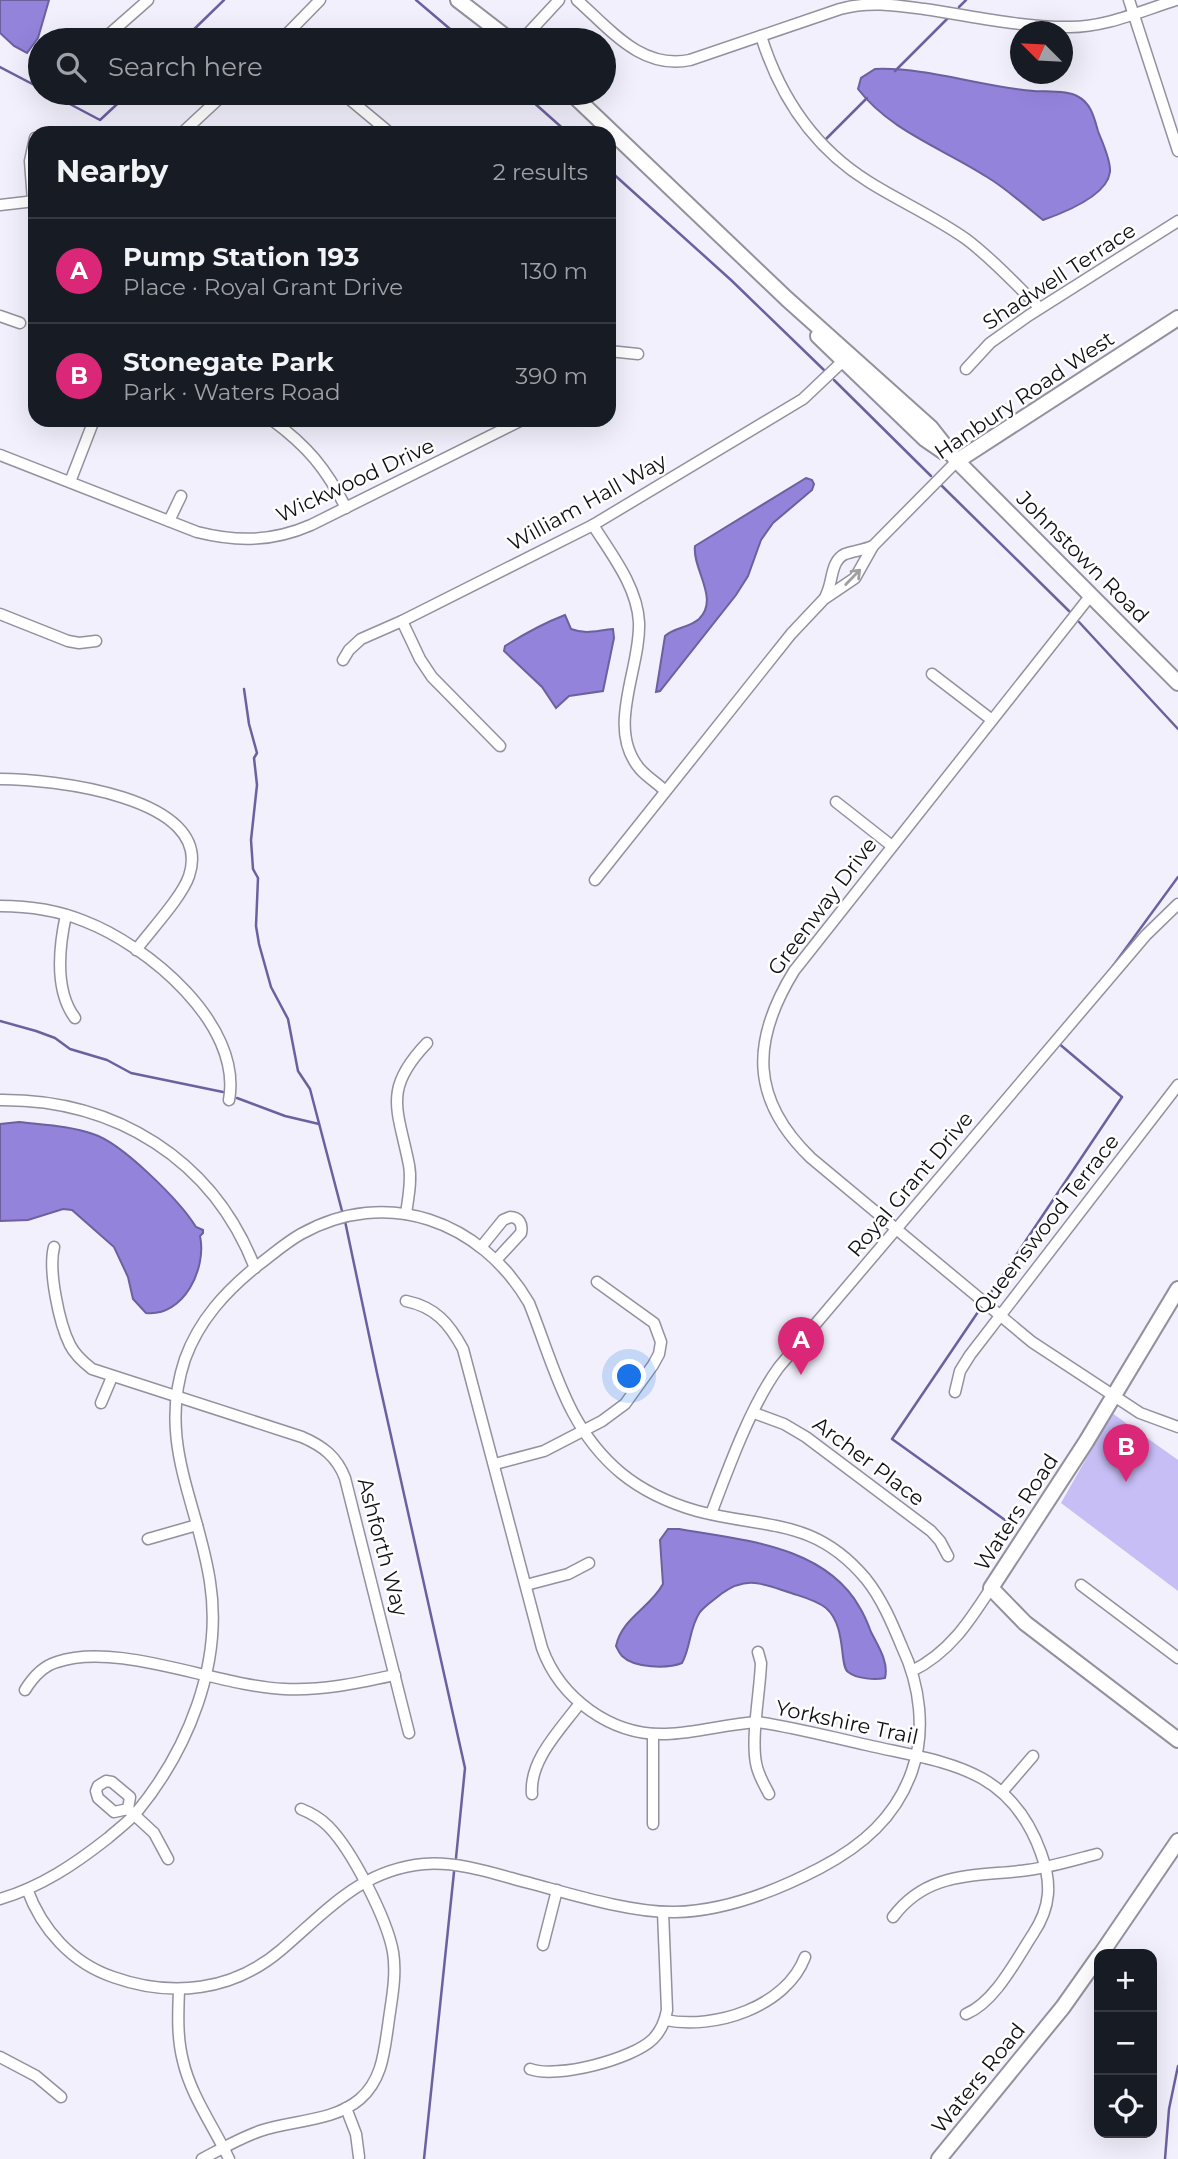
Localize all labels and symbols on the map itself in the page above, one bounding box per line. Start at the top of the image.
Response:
north arrow [1010,21,1073,84]
street label: Shadwell Terrace [978,217,1140,335]
street label: Hanbury Road West [929,326,1119,464]
street label: Wickwood Drive [272,432,438,528]
street label: William Hall Way [503,448,671,556]
street label: Johnstown Road [1011,485,1154,628]
one-way arrow [845,568,862,585]
street label: Greenway Drive [762,832,882,980]
street label: Royal Grant Drive [842,1106,978,1262]
street label: Queenswood Terrace [968,1129,1124,1319]
pin: A [778,1317,824,1375]
your location [612,1359,646,1393]
street label: Archer Place [808,1411,930,1511]
pin: B [1103,1424,1149,1482]
street label: Waters Road [969,1449,1063,1575]
street label: Ashforth Way [353,1475,414,1619]
street label: Yorkshire Trail [773,1695,921,1749]
street label: Waters Road [926,2018,1030,2138]

